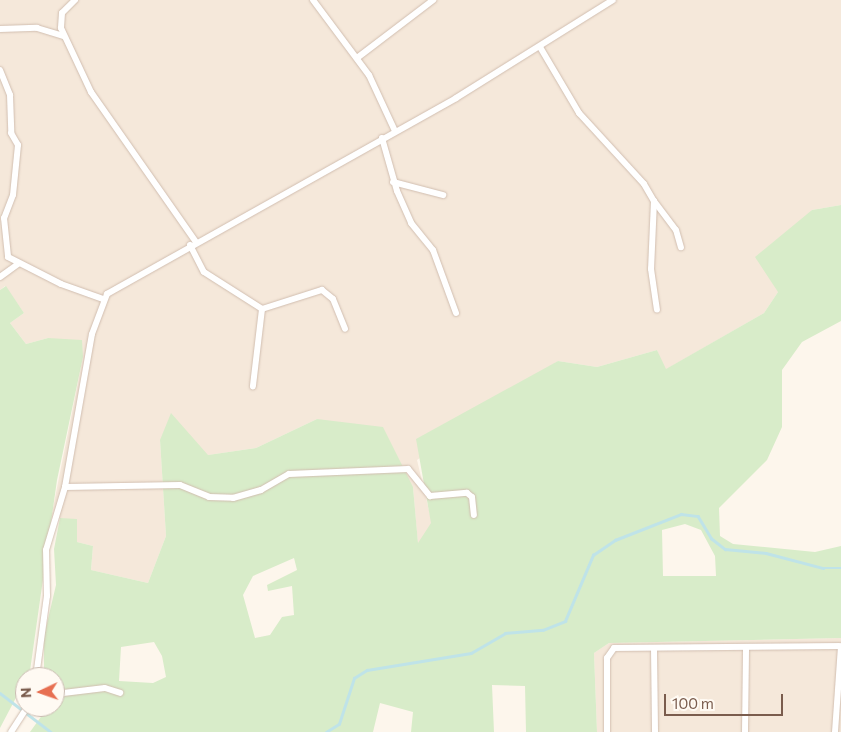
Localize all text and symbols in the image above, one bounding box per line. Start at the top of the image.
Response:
north arrow [15,667,65,717]
scale bar [666,684,785,716]
text: N [17,687,34,698]
text: 100 m [672,694,714,712]

